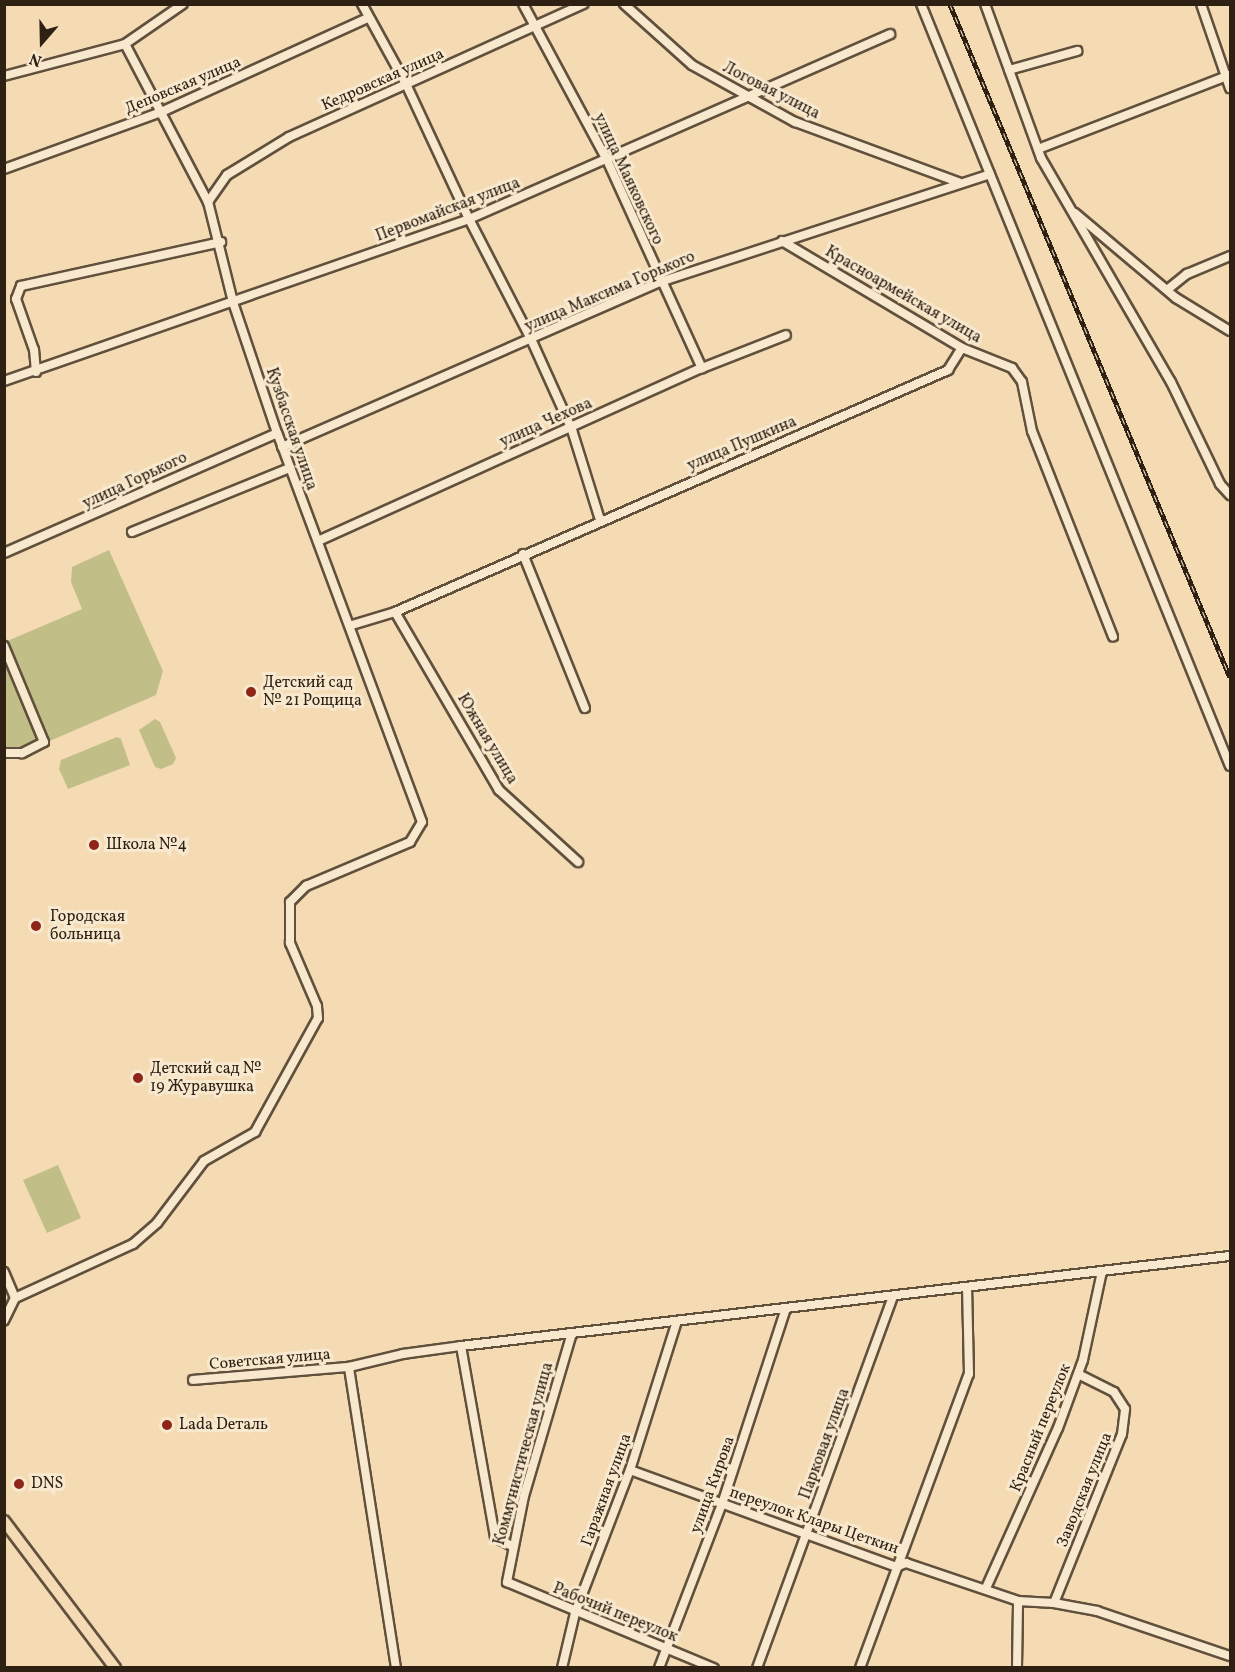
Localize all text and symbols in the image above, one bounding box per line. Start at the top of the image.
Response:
north arrow [12,12,72,72]
street label: Кедровская улица [319,44,447,116]
text: N [27,47,45,71]
street label: Деповская улица [122,53,244,119]
street label: Логовая улица [719,58,823,124]
street label: улица Маяковского [589,110,667,248]
street label: Первомайская улица [373,174,523,246]
street label: Красноармейская улица [821,242,985,348]
street label: улица Максима Горького [522,247,698,337]
street label: Кузбасская улица [261,365,321,493]
street label: улица Чехова [497,394,595,452]
street label: улица Пушкина [684,412,800,476]
street label: улица Горького [80,448,190,514]
place label: Детский сад № 21 Рощица [263,673,362,711]
marker: Детский сад № 21 Рощица [244,685,258,699]
street label: Южная улица [452,690,522,788]
place label: Школа №4 [106,835,187,855]
marker: Школа №4 [87,838,101,852]
place label: Городская больница [50,907,125,945]
marker: Городская больница [27,917,45,935]
place label: Детский сад № 19 Журавушка [150,1059,262,1097]
marker: Детский сад № 19 Журавушка [131,1071,145,1085]
street label: Советская улица [208,1345,332,1375]
street label: Коммунистическая улица [490,1360,558,1548]
street label: Красный переулок [1007,1361,1075,1495]
street label: Парковая улица [796,1386,854,1502]
place label: Lada Dеталь [179,1415,268,1435]
marker: Lada Dеталь [160,1418,174,1432]
street label: Заводская улица [1053,1430,1117,1550]
street label: Гаражная улица [578,1431,636,1549]
street label: улица Кирова [687,1434,739,1536]
place label: DNS [31,1474,63,1494]
marker: DNS [12,1477,26,1491]
street label: переулок Клары Цеткин [727,1483,901,1559]
street label: Рабочий переулок [550,1579,680,1647]

